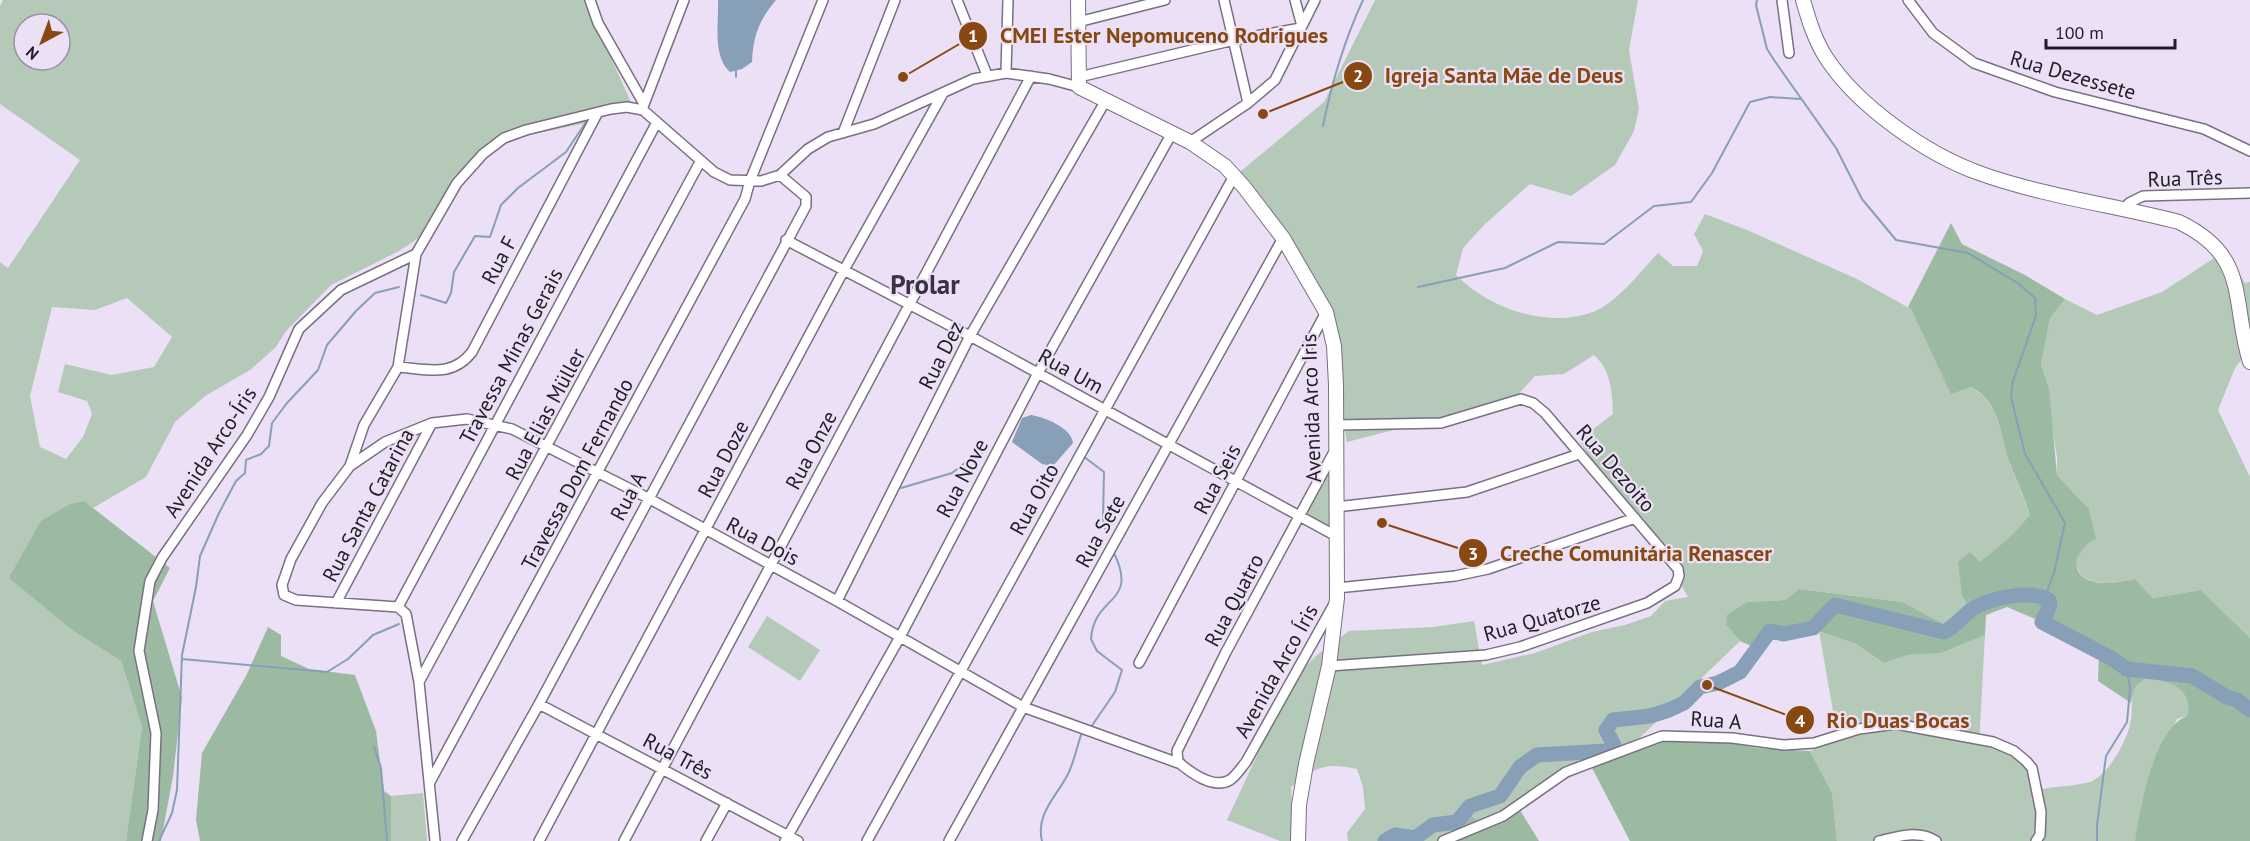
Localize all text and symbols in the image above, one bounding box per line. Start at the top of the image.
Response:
north arrow [12,12,72,72]
scale bar [2046,12,2175,50]
callout: CMEI Ester Nepomuceno Rodrigues [958,16,1340,56]
text: CMEI Ester Nepomuceno Rodrigues [1000,21,1328,49]
text: 100 m [2055,21,2104,44]
text: 1 [968,24,978,47]
text: N [22,42,43,64]
street label: Rua Dezessete [2007,44,2139,106]
callout: Igreja Santa Mãe de Deus [1343,56,1635,96]
text: Igreja Santa Mãe de Deus [1385,61,1623,89]
text: 2 [1353,64,1363,87]
street label: Rua Três [2147,163,2223,193]
street label: Rua F [475,231,523,289]
street label: Travessa Minas Gerais [453,263,569,449]
district label: Prolar [890,267,960,301]
street label: Rua Dez [912,316,970,394]
street label: Avenida Arco Iris [1295,333,1327,483]
street label: Rua Um [1034,342,1108,400]
street label: Rua Elias Müller [499,343,591,485]
street label: Travessa Dom Fernando [515,373,639,575]
street label: Avenida Arco-Íris [158,381,262,523]
street label: Rua Onze [779,406,843,494]
street label: Rua Doze [691,416,755,502]
street label: Rua Dezoito [1570,418,1662,518]
street label: Rua Santa Catarina [316,424,420,586]
street label: Rua Nove [930,434,994,522]
street label: Rua Seis [1187,439,1247,519]
street label: Rua Oito [1003,458,1065,540]
street label: Rua A [604,466,652,525]
street label: Rua Sete [1069,490,1131,572]
street label: Rua Dois [722,511,804,571]
callout: Creche Comunitária Renascer [1458,533,1784,573]
text: Creche Comunitária Renascer [1500,539,1772,567]
text: 3 [1468,542,1478,565]
street label: Rua Quatro [1198,549,1270,651]
street label: Rua Quatorze [1480,588,1604,648]
street label: Avenida Arco Íris [1228,599,1324,743]
callout: Rio Duas Bocas [1785,700,1982,740]
street label: Rua A [1689,705,1743,735]
text: Rio Duas Bocas [1827,706,1969,734]
text: 4 [1795,709,1805,732]
street label: Rua Três [639,726,717,786]

